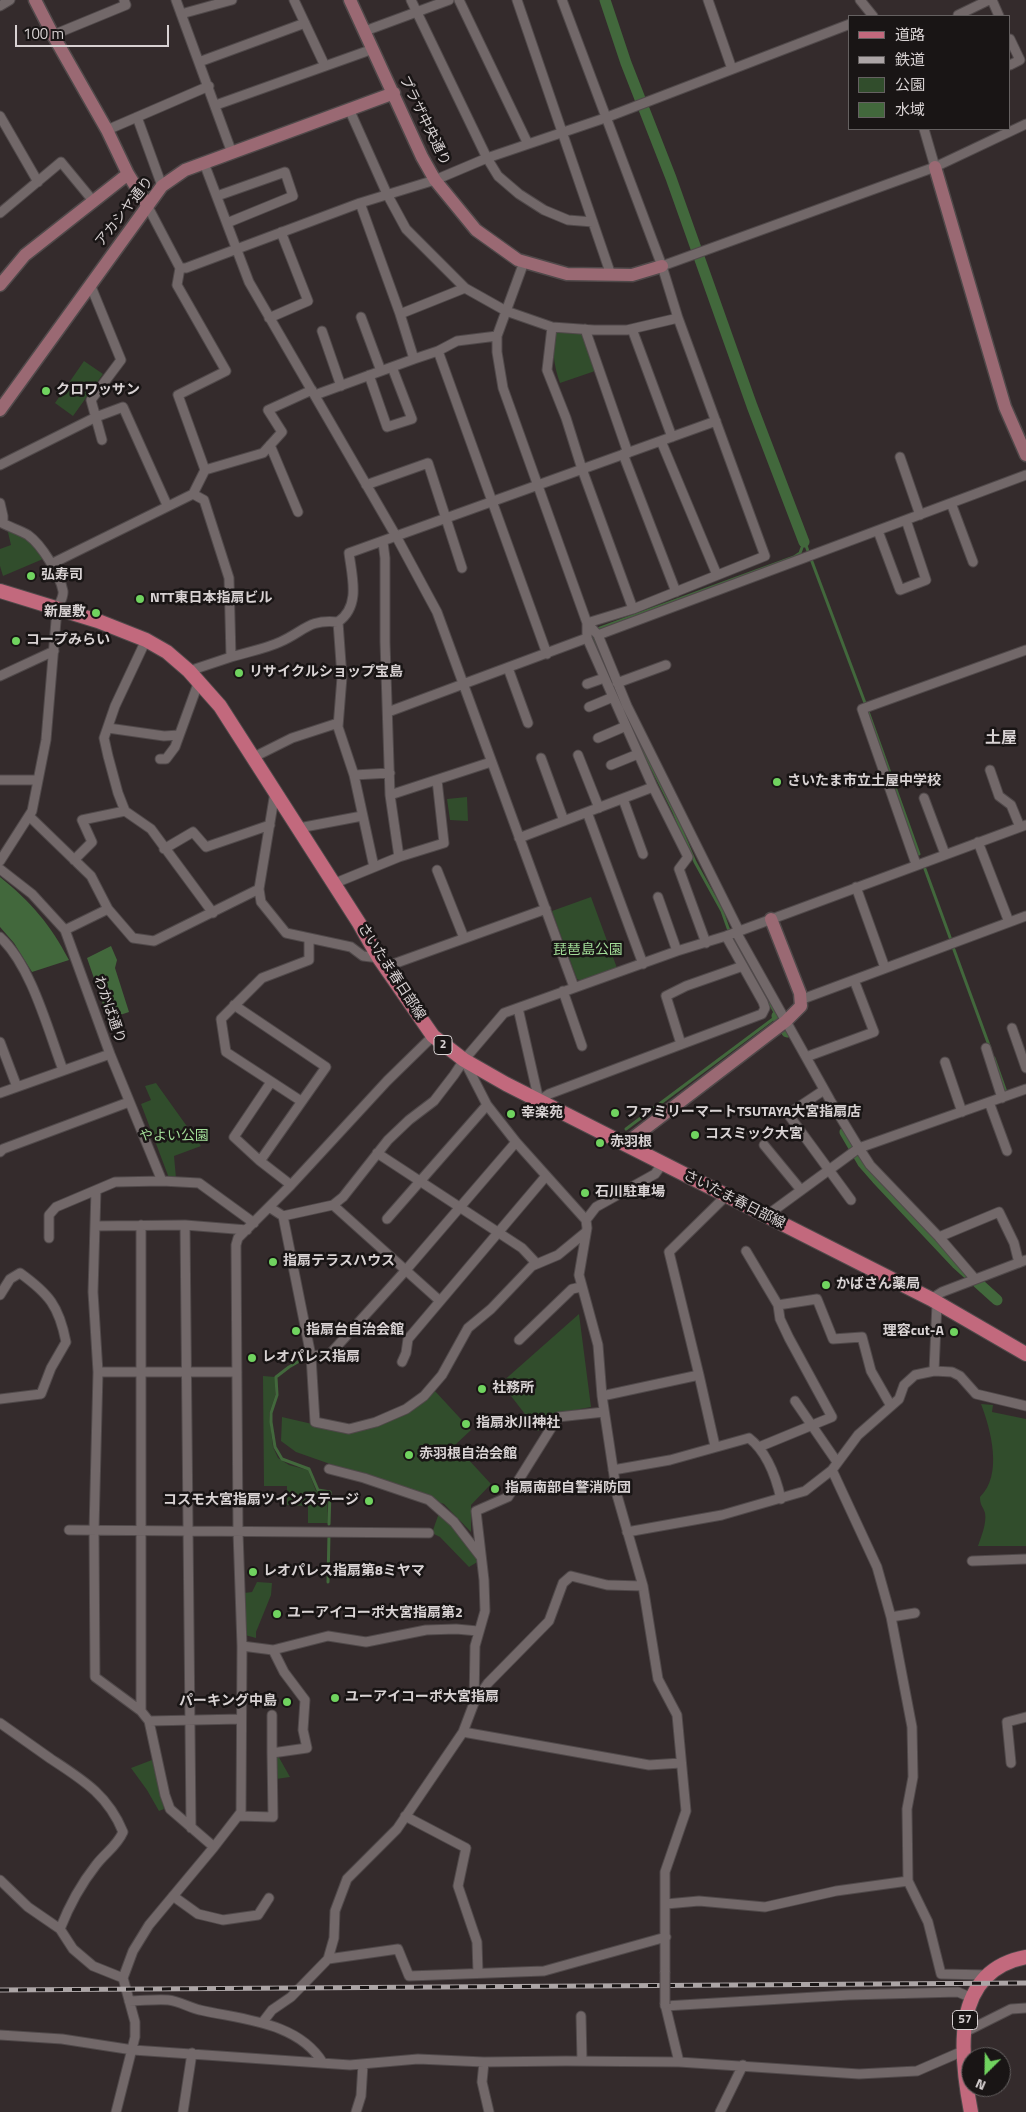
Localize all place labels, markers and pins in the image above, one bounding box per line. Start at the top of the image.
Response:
place label: クロワッサン [56,383,140,399]
marker: クロワッサン [40,385,52,397]
place label: 弘寿司 [41,568,83,584]
marker: 弘寿司 [25,570,37,582]
place label: NTT東日本指扇ビル [150,591,272,607]
marker: NTT東日本指扇ビル [134,593,146,605]
place label: 新屋敷 [44,605,86,621]
marker: 新屋敷 [90,607,102,619]
place label: コープみらい [26,633,110,649]
marker: コープみらい [10,635,22,647]
place label: リサイクルショップ宝島 [249,665,403,681]
marker: リサイクルショップ宝島 [233,667,245,679]
place label: さいたま市立土屋中学校 [787,774,941,790]
marker: さいたま市立土屋中学校 [771,776,783,788]
place label: ファミリーマートTSUTAYA大宮指扇店 [625,1105,861,1121]
place label: 幸楽苑 [521,1106,563,1122]
marker: ファミリーマートTSUTAYA大宮指扇店 [609,1107,621,1119]
marker: 幸楽苑 [505,1108,517,1120]
place label: コスミック大宮 [705,1127,803,1143]
marker: コスミック大宮 [689,1129,701,1141]
place label: 赤羽根 [610,1135,652,1151]
marker: 赤羽根 [594,1137,606,1149]
place label: 石川駐車場 [595,1185,665,1201]
marker: 石川駐車場 [579,1187,591,1199]
place label: 指扇テラスハウス [283,1254,395,1270]
marker: 指扇テラスハウス [267,1256,279,1268]
place label: かばさん薬局 [836,1277,920,1293]
marker: かばさん薬局 [820,1279,832,1291]
place label: 指扇台自治会館 [306,1323,404,1339]
place label: 理容cut-A [883,1324,944,1340]
marker: 指扇台自治会館 [290,1325,302,1337]
marker: 理容cut-A [948,1326,960,1338]
place label: レオパレス指扇 [262,1350,360,1366]
marker: レオパレス指扇 [246,1352,258,1364]
place label: 社務所 [492,1381,534,1397]
marker: 社務所 [476,1383,488,1395]
place label: 指扇氷川神社 [476,1416,560,1432]
marker: 指扇氷川神社 [460,1418,472,1430]
place label: 赤羽根自治会館 [419,1447,517,1463]
marker: 赤羽根自治会館 [403,1449,415,1461]
place label: 指扇南部自警消防団 [505,1481,631,1497]
marker: 指扇南部自警消防団 [489,1483,501,1495]
place label: コスモ大宮指扇ツインステージ [163,1493,359,1509]
marker: コスモ大宮指扇ツインステージ [363,1495,375,1507]
place label: レオパレス指扇第8ミヤマ [263,1564,425,1580]
marker: レオパレス指扇第8ミヤマ [247,1566,259,1578]
place label: ユーアイコーポ大宮指扇第2 [287,1606,463,1622]
marker: ユーアイコーポ大宮指扇第2 [271,1608,283,1620]
place label: ユーアイコーポ大宮指扇 [345,1690,499,1706]
marker: ユーアイコーポ大宮指扇 [329,1692,341,1704]
place label: パーキング中島 [179,1694,277,1710]
marker: パーキング中島 [281,1696,293,1708]

